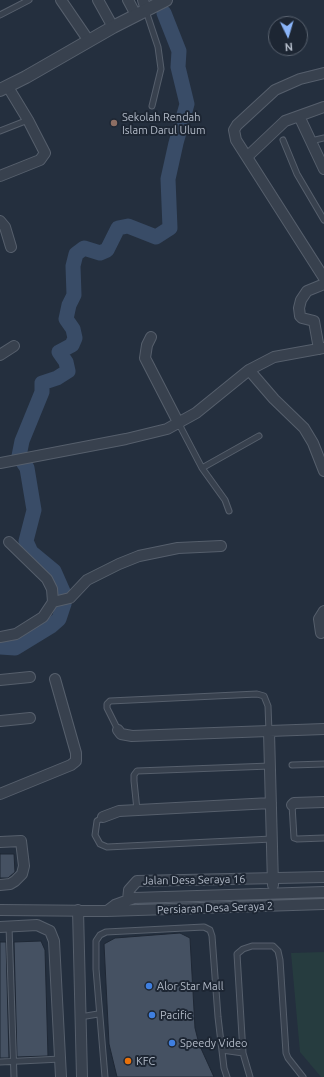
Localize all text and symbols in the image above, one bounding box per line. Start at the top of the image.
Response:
north arrow [268,16,308,56]
text: N [284,41,294,53]
place label: Sekolah Rendah Islam Darul Ulum [122,110,206,136]
marker: Sekolah Rendah Islam Darul Ulum [109,118,119,128]
street label: Jalan Desa Seraya 16 [143,873,245,887]
street label: Persiaran Desa Seraya 2 [157,899,273,917]
place label: Alor Star Mall [157,979,224,993]
marker: Alor Star Mall [144,981,154,991]
place label: Pacific [160,1008,192,1022]
marker: Pacific [147,1010,157,1020]
place label: Speedy Video [180,1036,248,1050]
marker: Speedy Video [167,1038,177,1048]
place label: KFC [136,1054,155,1068]
marker: KFC [123,1056,133,1066]

